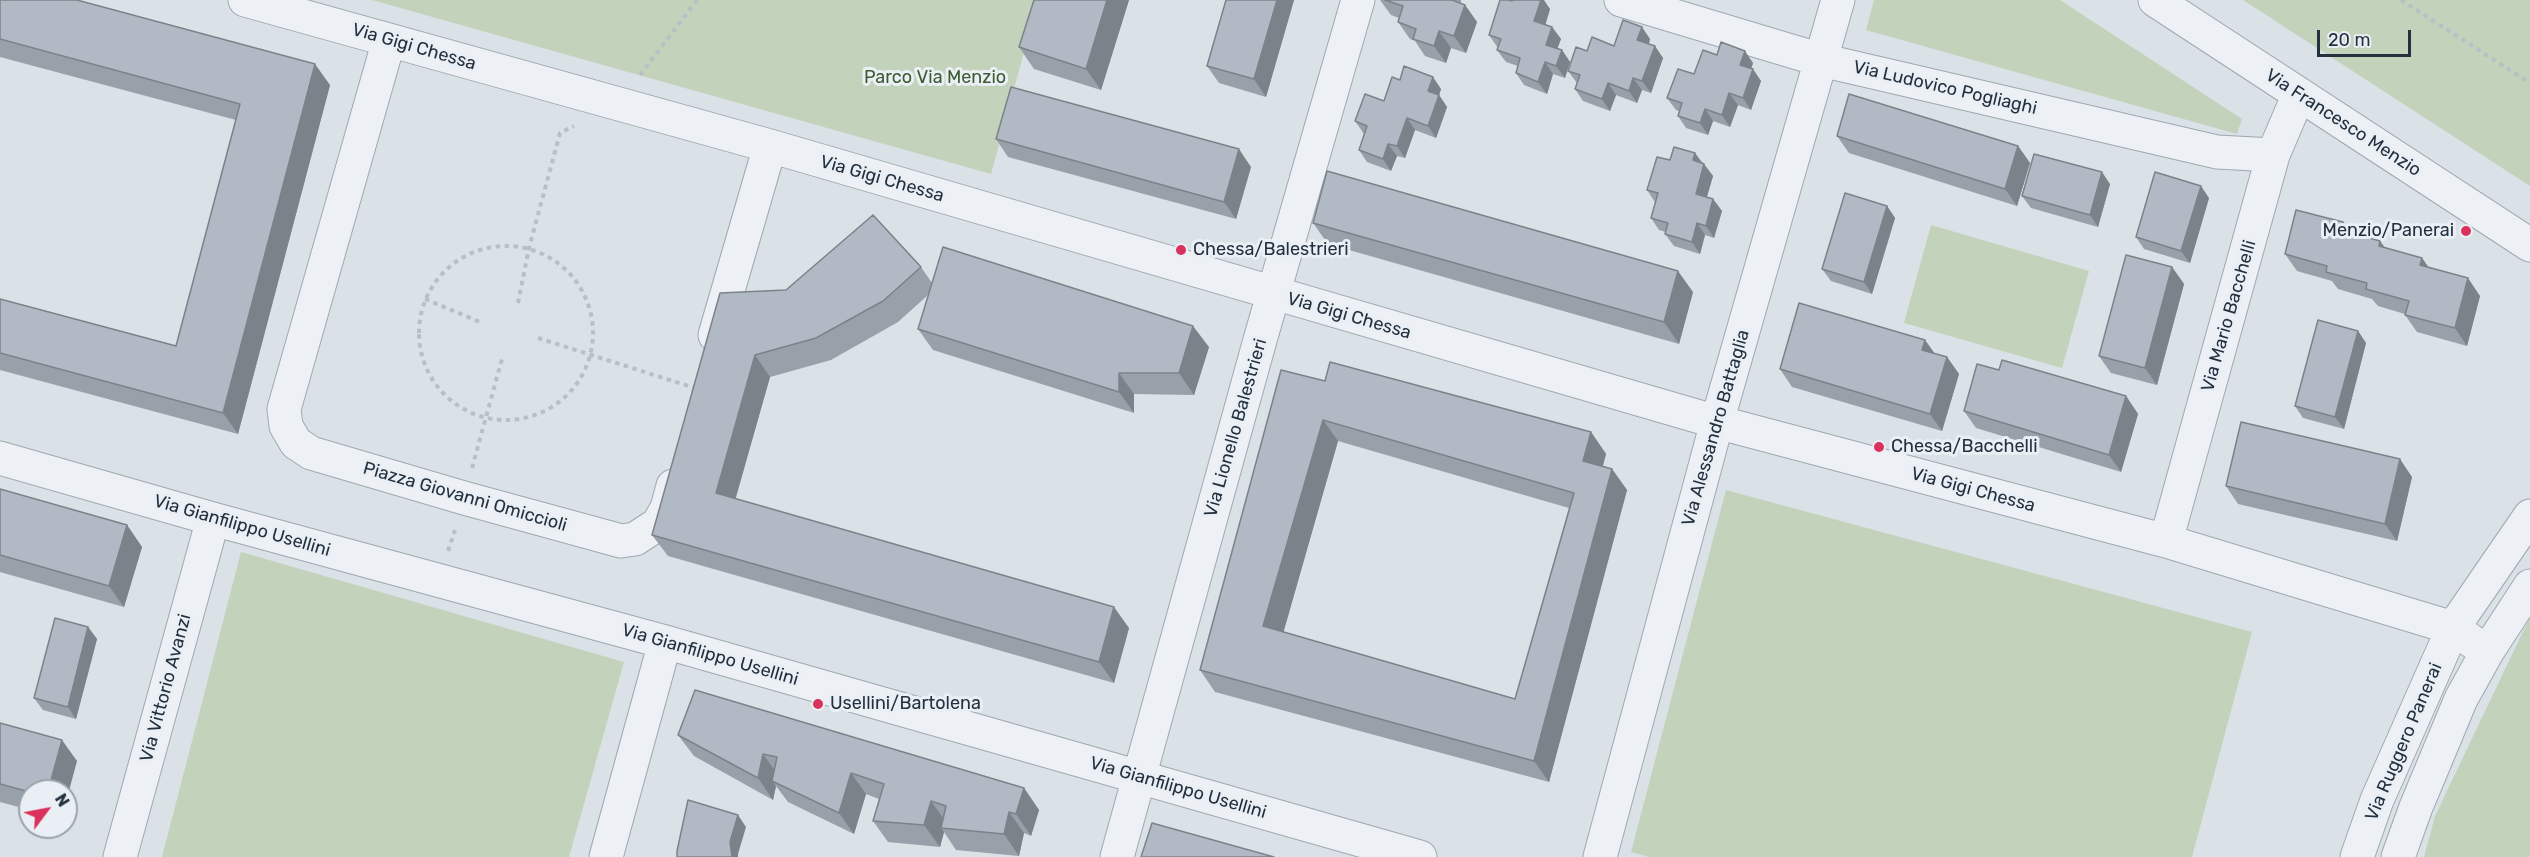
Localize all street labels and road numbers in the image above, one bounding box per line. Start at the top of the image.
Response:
street label: Via Gigi Chessa [350,19,478,75]
street label: Via Ludovico Pogliaghi [1851,56,2039,120]
street label: Via Francesco Menzio [2261,65,2425,181]
street label: Via Gigi Chessa [818,151,946,207]
street label: Via Mario Bacchelli [2197,238,2261,394]
street label: Via Gigi Chessa [1285,288,1413,344]
street label: Via Alessandro Battaglia [1678,327,1754,529]
street label: Via Lionello Balestrieri [1200,336,1272,520]
street label: Piazza Giovanni Omiccioli [361,458,569,536]
street label: Via Gigi Chessa [1908,463,2038,517]
street label: Via Gianfilippo Usellini [151,490,333,562]
street label: Via Vittorio Avanzi [136,612,196,764]
street label: Via Gianfilippo Usellini [619,619,801,691]
street label: Via Ruggero Panerai [2361,660,2447,824]
street label: Via Gianfilippo Usellini [1087,752,1269,824]

